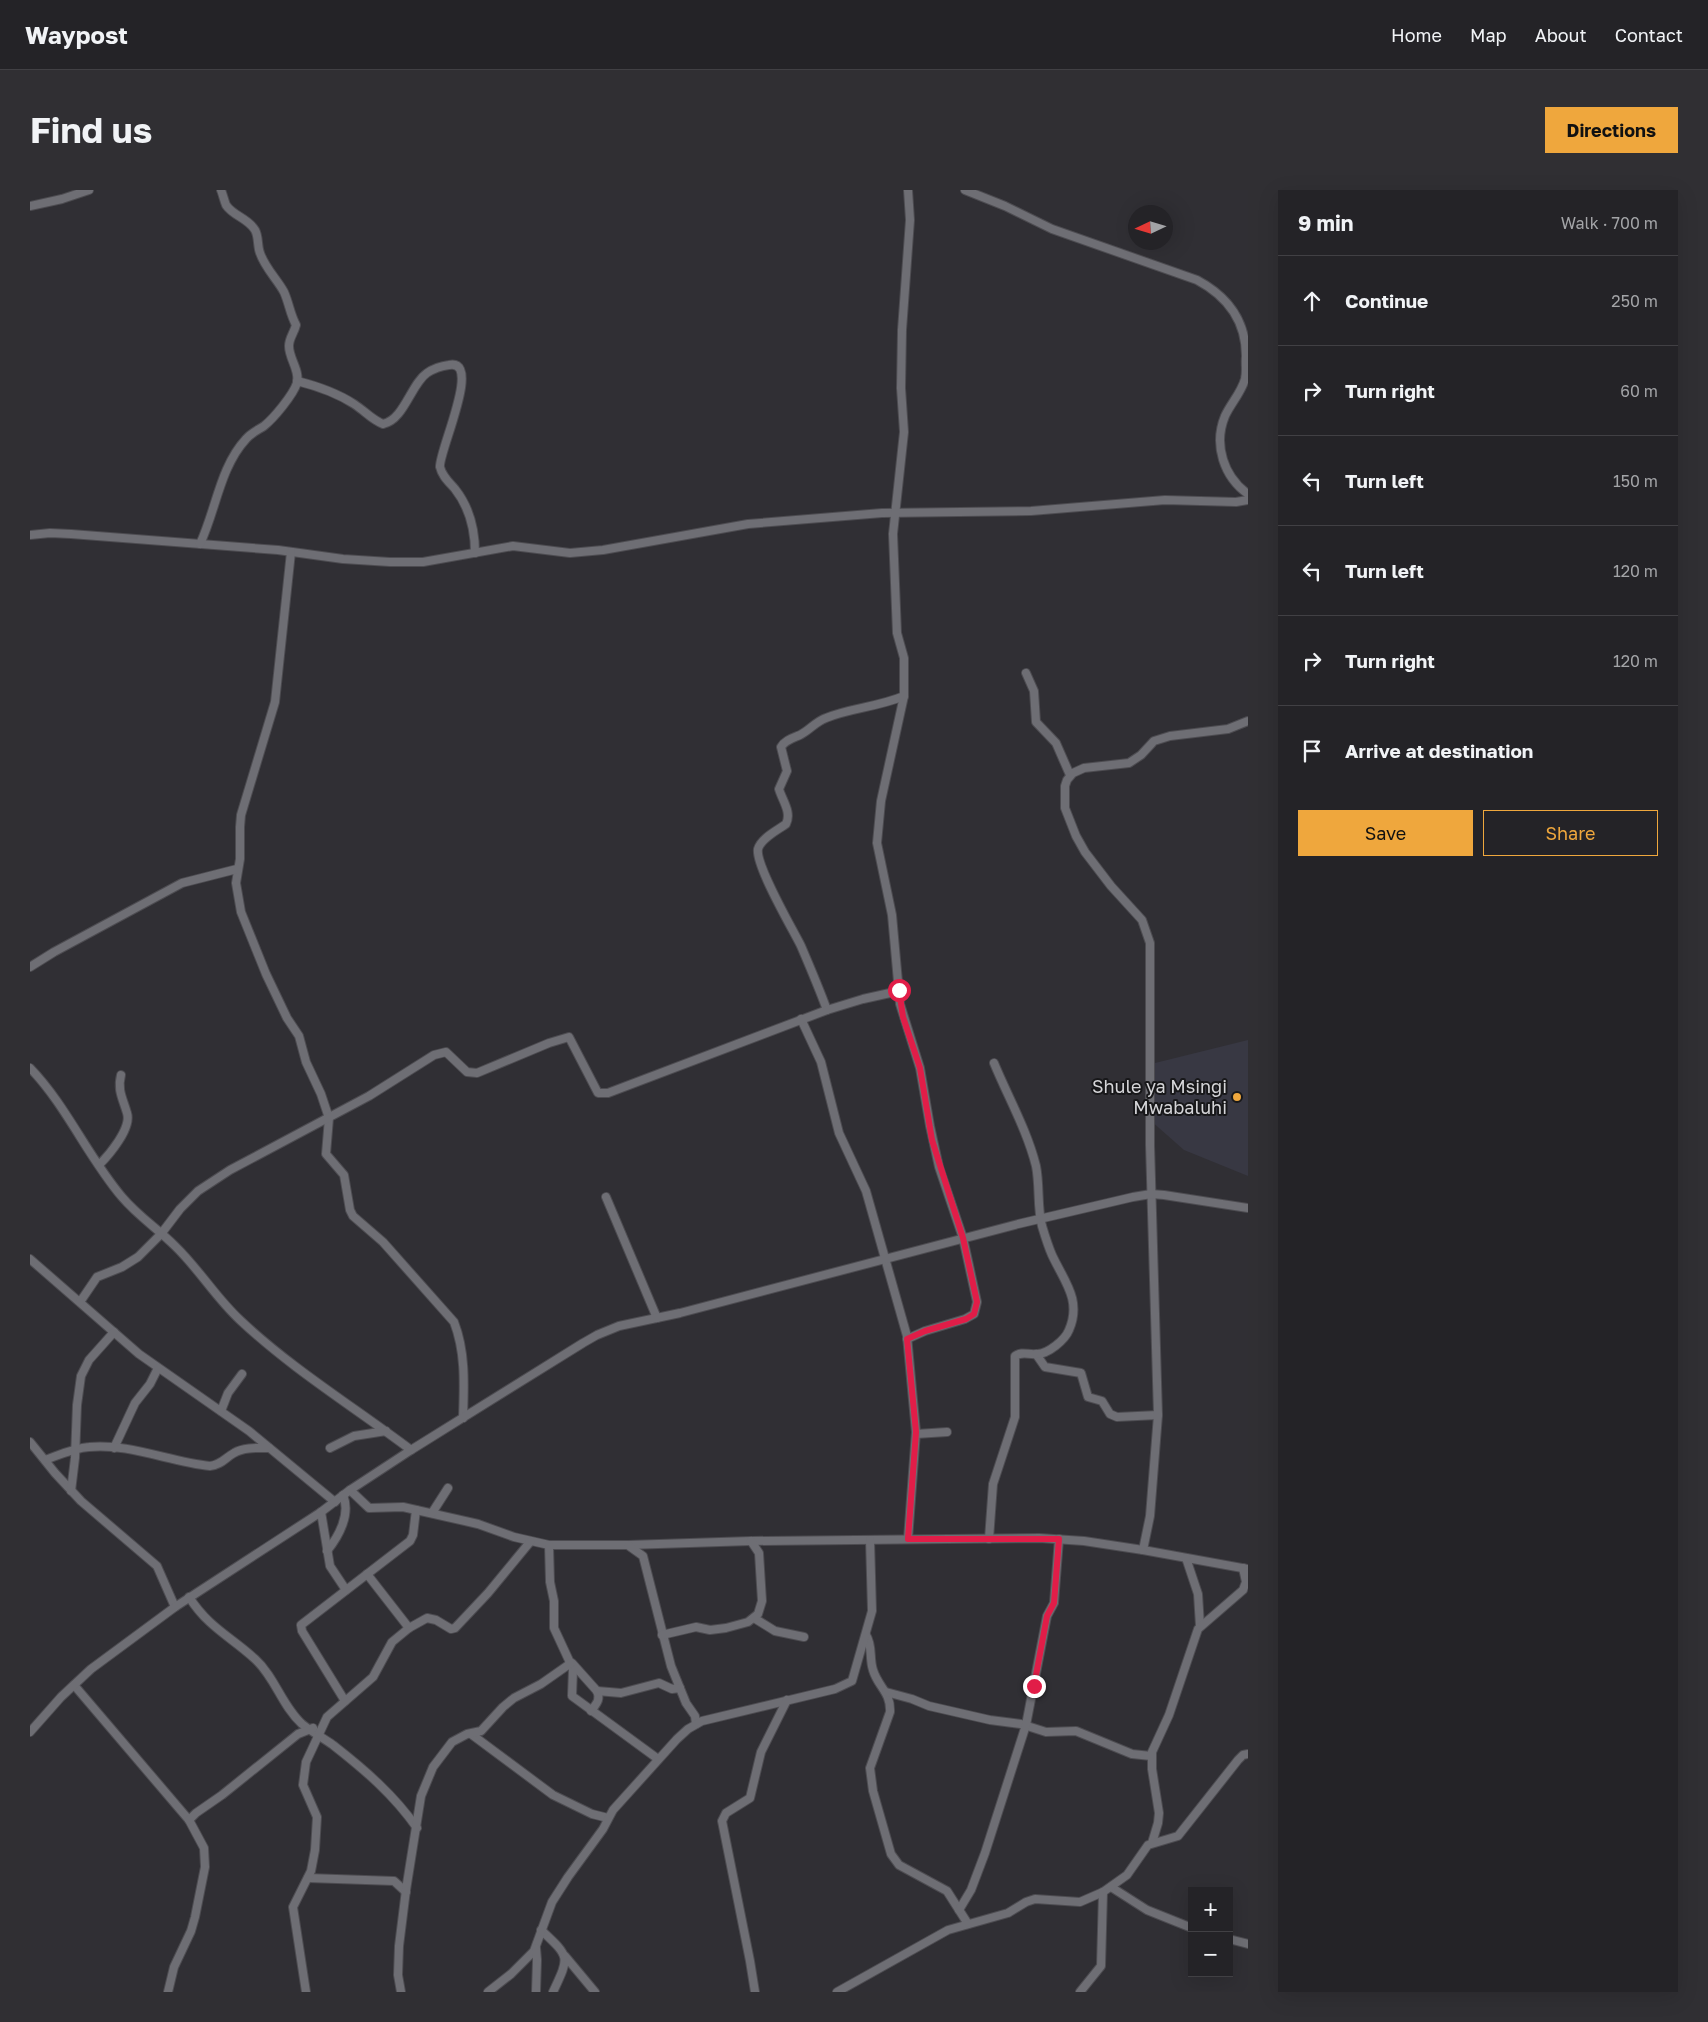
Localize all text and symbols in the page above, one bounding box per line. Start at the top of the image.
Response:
text: Waypost [25,20,128,49]
text: Home [1391,24,1442,46]
text: Map [1470,24,1507,46]
text: About [1535,24,1587,46]
text: Contact [1615,24,1683,46]
button: Directions [1545,107,1678,153]
text: Find us [30,109,152,151]
north arrow [1128,205,1173,250]
text: 9 min [1298,210,1353,236]
text: Walk · 700 m [1561,213,1658,233]
icon: ahead [1298,287,1326,315]
text: Continue [1345,289,1428,312]
text: 250 m [1611,291,1658,311]
icon: right [1298,377,1326,405]
text: Turn right [1345,379,1435,402]
text: 60 m [1620,381,1658,401]
icon: left [1298,467,1326,495]
text: Turn left [1345,469,1424,492]
text: 150 m [1613,471,1658,491]
icon: left [1298,557,1326,585]
text: Turn left [1345,559,1424,582]
text: 120 m [1613,561,1658,581]
icon: right [1298,647,1326,675]
text: Turn right [1345,649,1435,672]
text: 120 m [1613,651,1658,671]
icon: arrive [1298,737,1326,765]
text: Arrive at destination [1345,739,1533,762]
button: Save [1298,810,1473,856]
button: Share [1483,810,1658,856]
route start [888,979,911,1002]
place label: Shule ya Msingi Mwabaluhi [1092,1075,1227,1118]
marker: Shule ya Msingi Mwabaluhi [1231,1091,1243,1103]
route end [1023,1675,1046,1698]
map controls [1188,1887,1233,1977]
button: + [1188,1887,1233,1932]
button: − [1188,1932,1233,1977]

